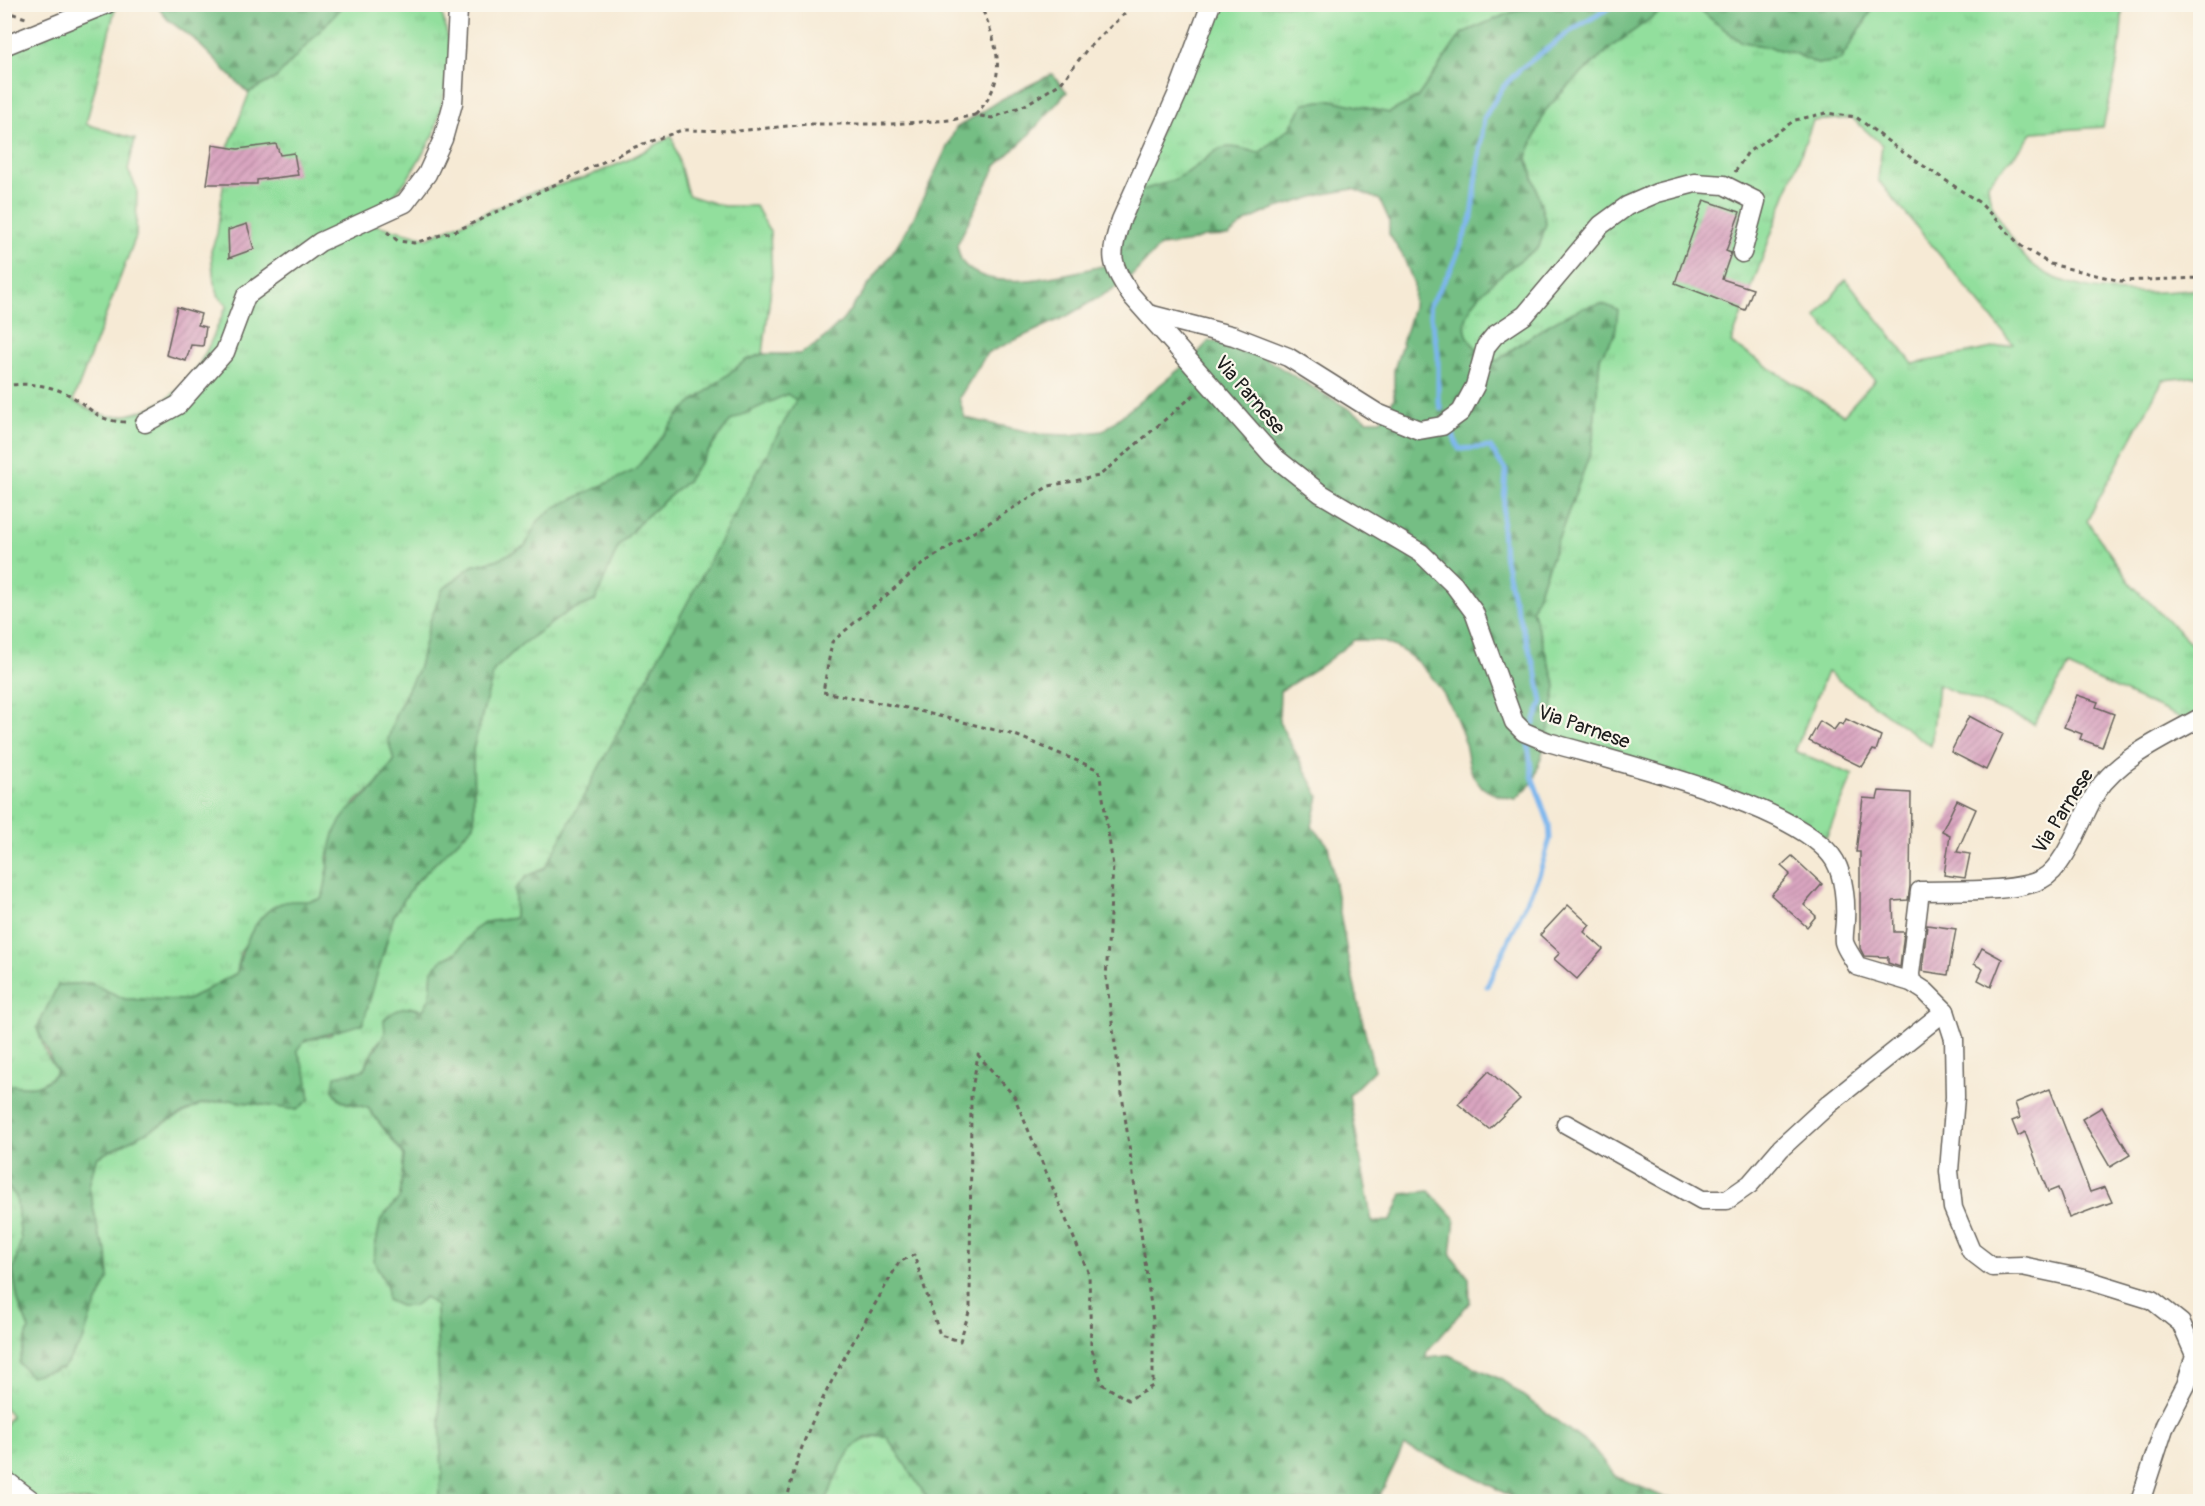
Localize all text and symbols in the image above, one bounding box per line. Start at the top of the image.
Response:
street label: Via Parnese [1209,351,1291,439]
street label: Via Parnese [1535,700,1634,754]
street label: Via Parnese [2027,764,2099,858]

